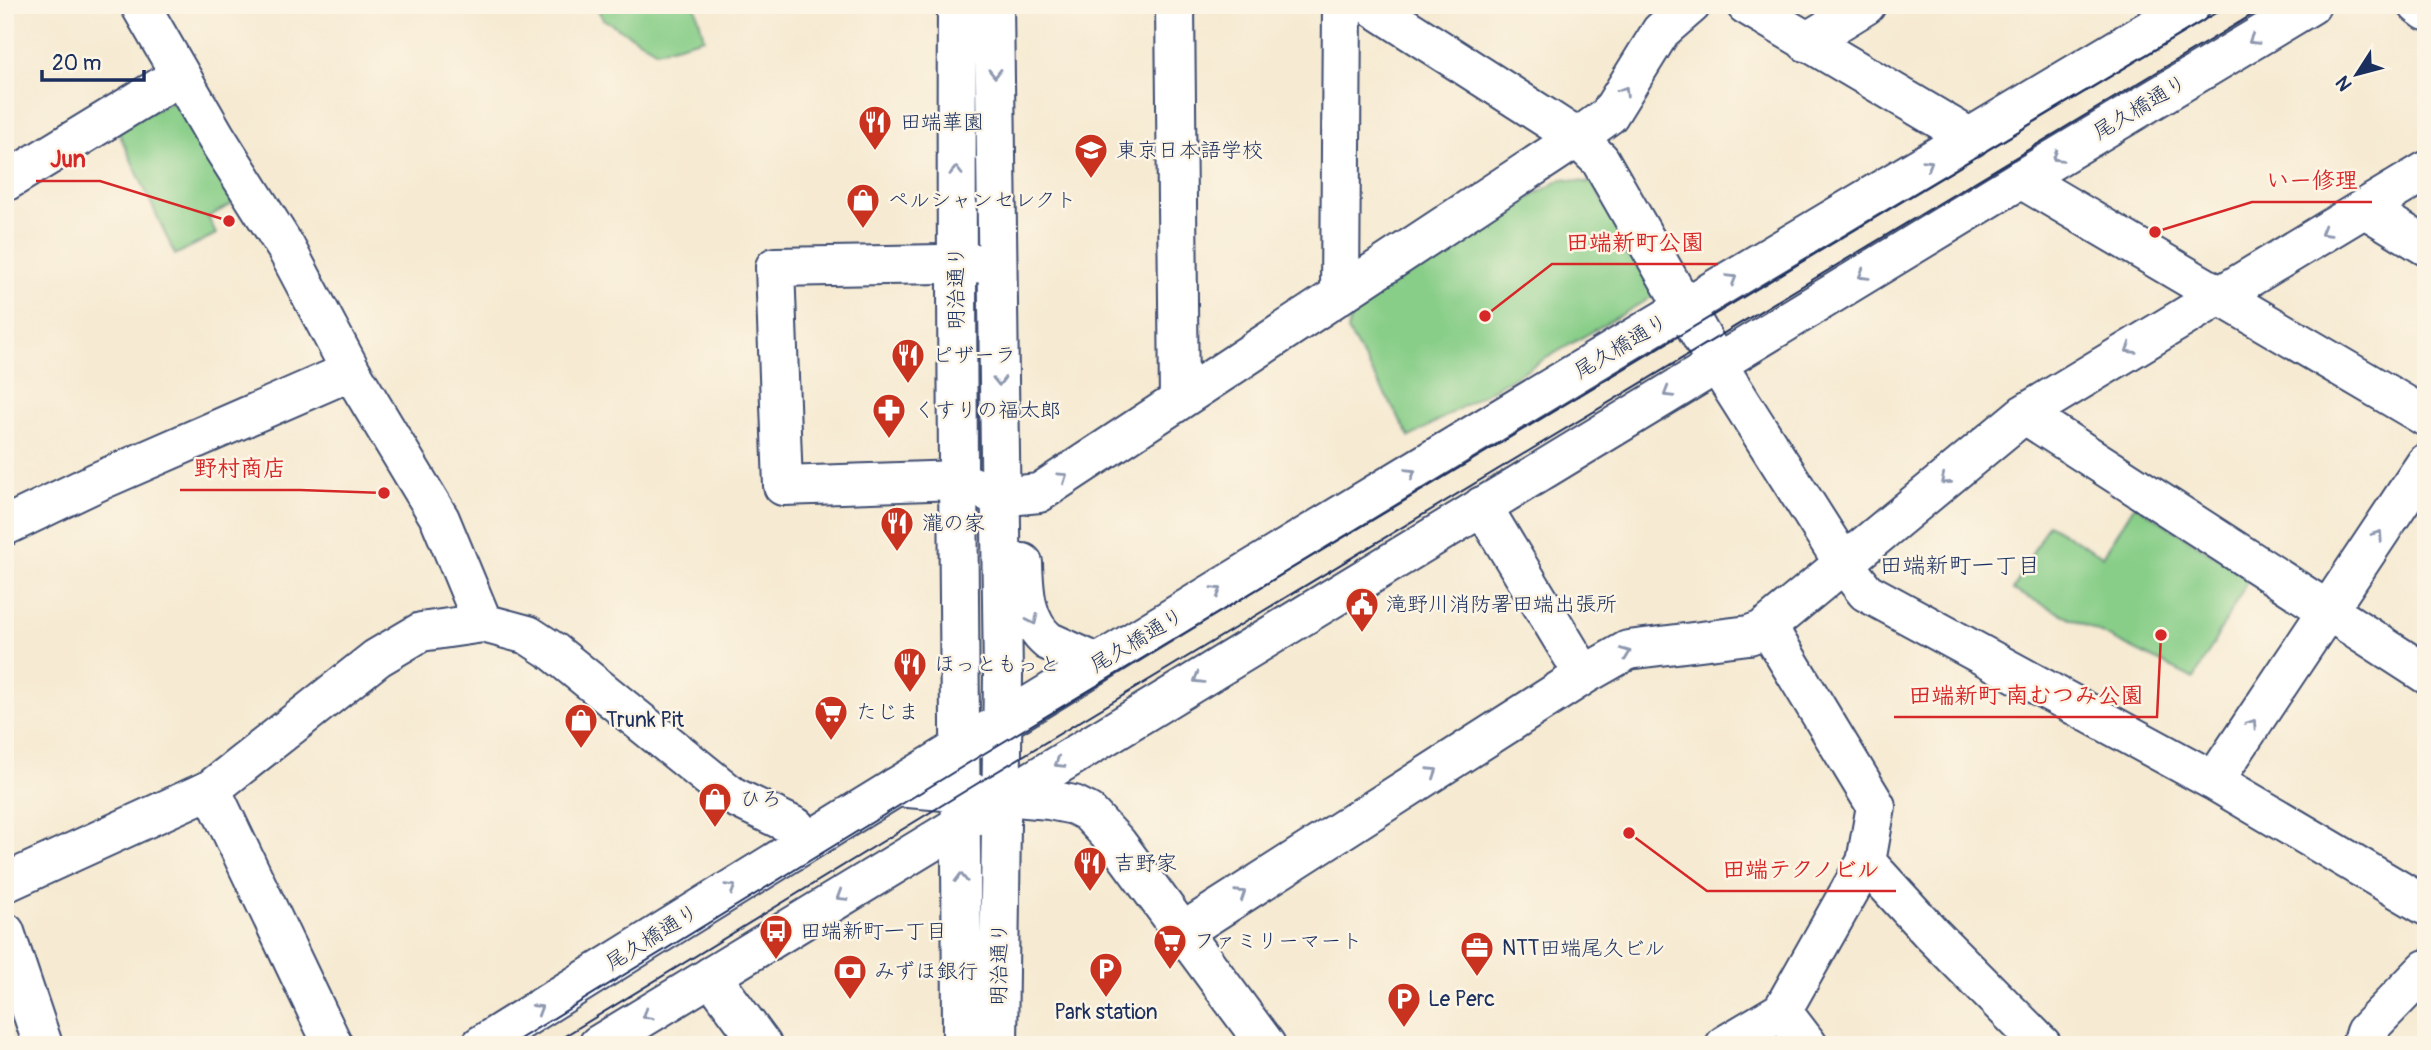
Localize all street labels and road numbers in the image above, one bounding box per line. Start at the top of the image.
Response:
street label: 尾久橋通り [2088,69,2192,146]
street label: 明治通り [943,246,970,330]
street label: 尾久橋通り [1569,308,1673,385]
street label: 尾久橋通り [1085,602,1189,679]
street label: 尾久橋通り [601,898,704,977]
street label: 明治通り [985,922,1014,1006]

